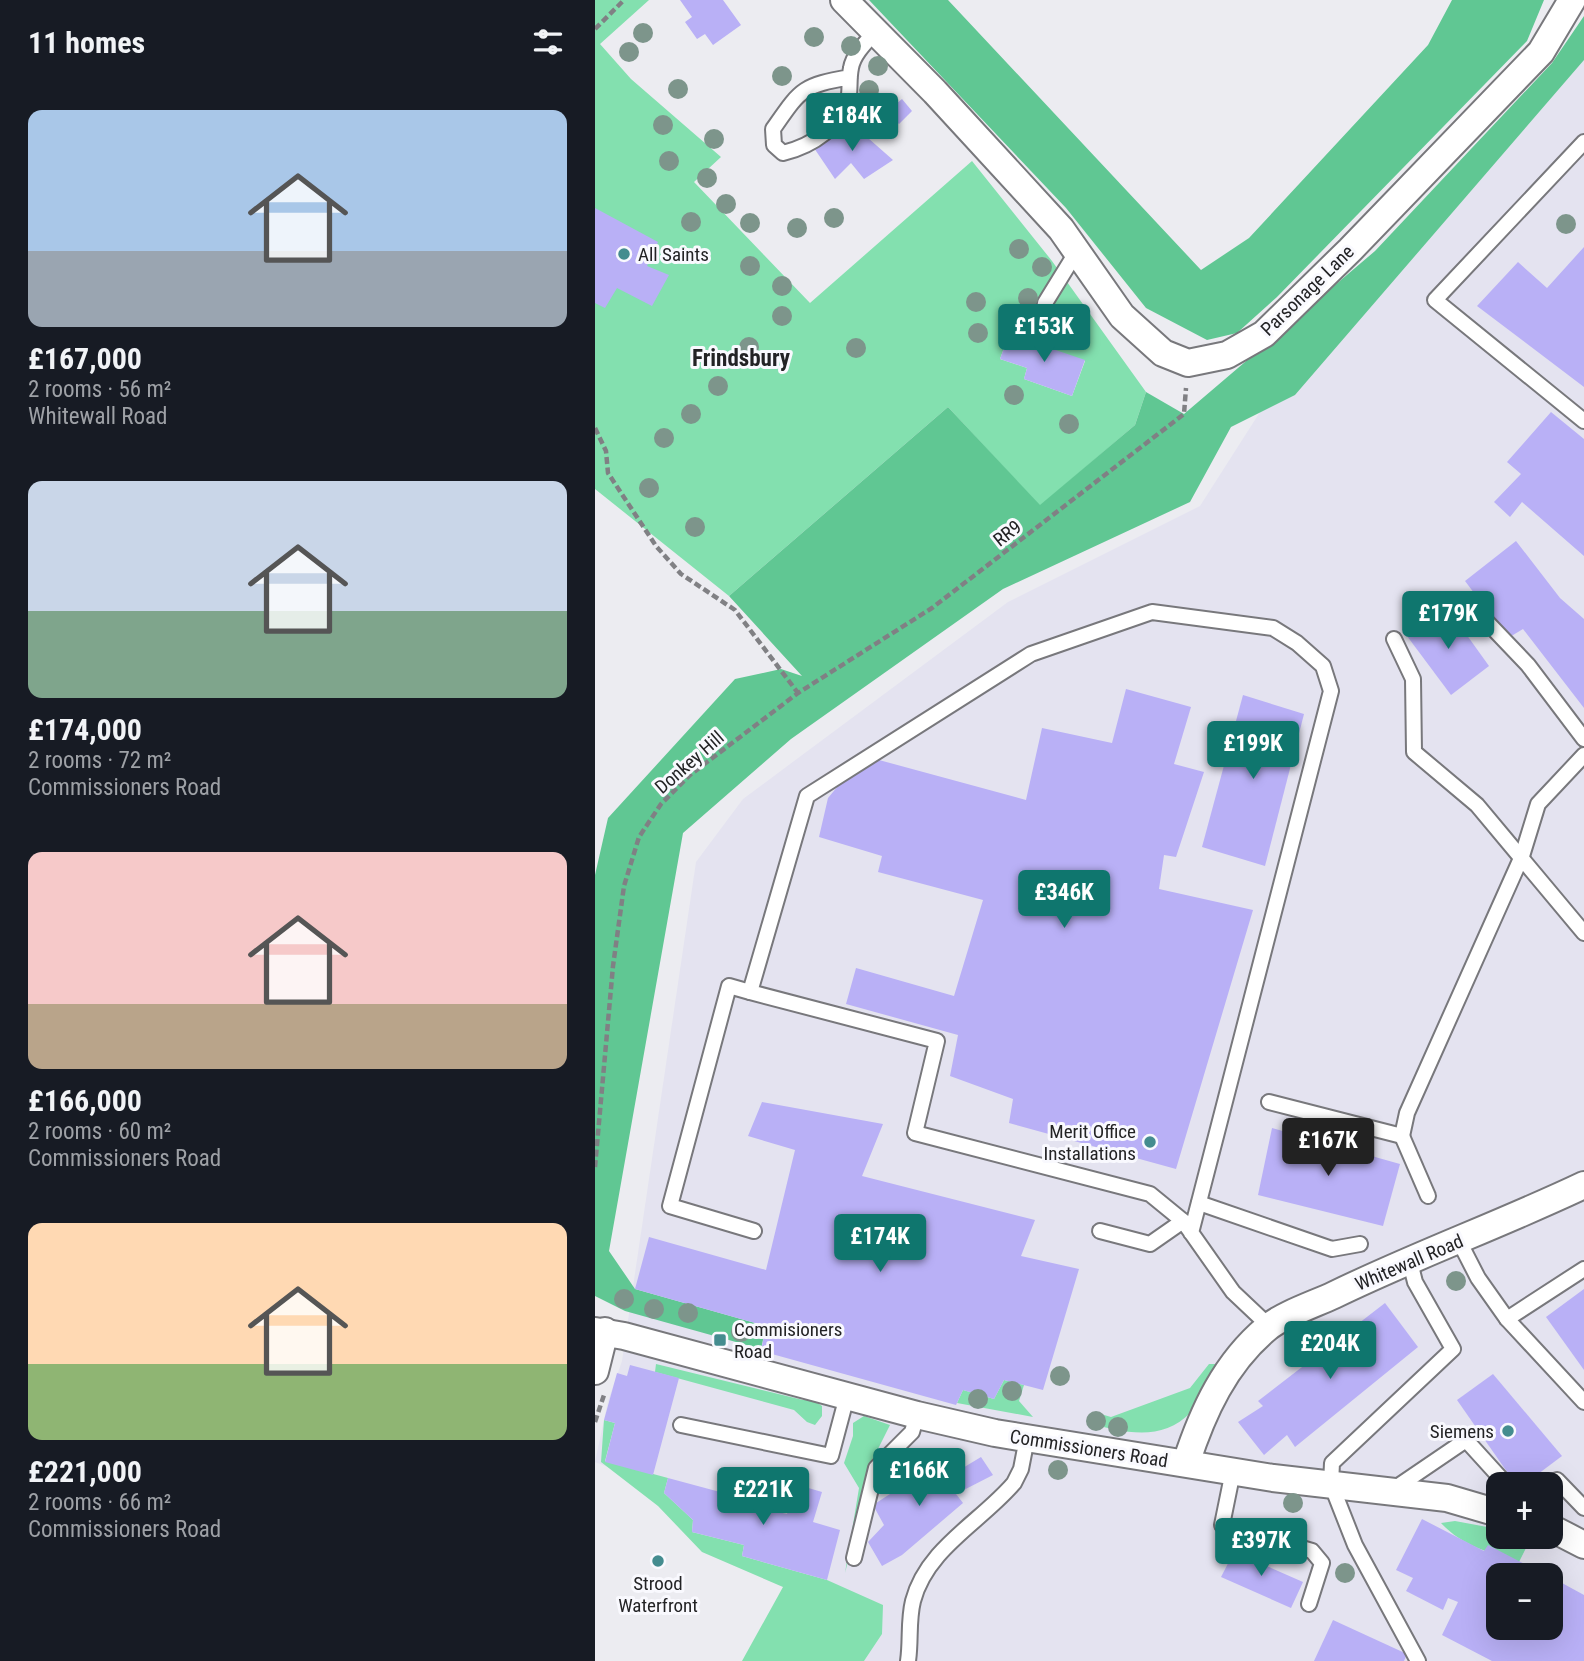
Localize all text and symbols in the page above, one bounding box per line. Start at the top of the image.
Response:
icon: filters [529,23,567,61]
text: 11 homes [28,25,145,60]
pin: £184K [803,94,901,153]
text: £184K [822,102,882,129]
icon: home [235,155,361,281]
street label: Parsonage Lane [1256,240,1359,341]
place label: All Saints [638,243,709,266]
marker: All Saints [616,246,632,262]
pin: £153K [995,304,1093,364]
text: £153K [1014,313,1074,340]
text: £167,000 [28,341,142,376]
district label: Frindsbury [692,345,791,372]
text: 2 rooms · 56 m² [28,376,171,403]
text: Whitewall Road [28,403,167,430]
street label: RR9 [989,515,1026,552]
icon: home [235,526,361,652]
pin: £179K [1399,592,1497,651]
text: £179K [1418,600,1478,627]
text: £174,000 [28,712,142,747]
pin: £199K [1204,722,1302,781]
street label: Donkey Hill [650,726,729,799]
text: £199K [1223,730,1283,757]
text: 2 rooms · 72 m² [28,747,171,774]
text: Commissioners Road [28,774,221,801]
pin: £346K [1015,870,1113,930]
text: £346K [1034,879,1094,906]
icon: home [235,897,361,1023]
text: £166,000 [28,1083,142,1118]
text: 2 rooms · 60 m² [28,1118,171,1145]
pin: £167K [1279,1118,1377,1178]
place label: Merit Office Installations [1043,1120,1136,1165]
text: £167K [1298,1127,1358,1154]
marker: Merit Office Installations [1142,1134,1158,1150]
text: Commissioners Road [28,1145,221,1172]
pin: £174K [831,1214,929,1274]
text: £174K [850,1223,910,1250]
street label: Whitewall Road [1352,1229,1467,1296]
icon: home [235,1268,361,1394]
place label: Commisioners Road [734,1318,842,1363]
pin: £204K [1281,1322,1379,1381]
text: £204K [1300,1330,1360,1357]
marker: Commisioners Road [712,1332,728,1348]
place label: Siemens [1430,1420,1494,1443]
marker: Siemens [1500,1423,1516,1439]
street label: Commissioners Road [1008,1425,1170,1472]
pin: £166K [870,1448,968,1508]
text: £221,000 [28,1454,142,1489]
text: £166K [889,1457,949,1484]
pin: £221K [714,1468,812,1527]
map controls [1486,1472,1563,1640]
button: + [1486,1472,1563,1549]
text: £221K [733,1476,793,1503]
text: 2 rooms · 66 m² [28,1489,171,1516]
text: Commissioners Road [28,1516,221,1543]
pin: £397K [1212,1518,1310,1578]
text: £397K [1231,1527,1291,1554]
marker: Strood Waterfront [650,1553,666,1569]
button: − [1486,1563,1563,1640]
place label: Strood Waterfront [618,1572,698,1617]

